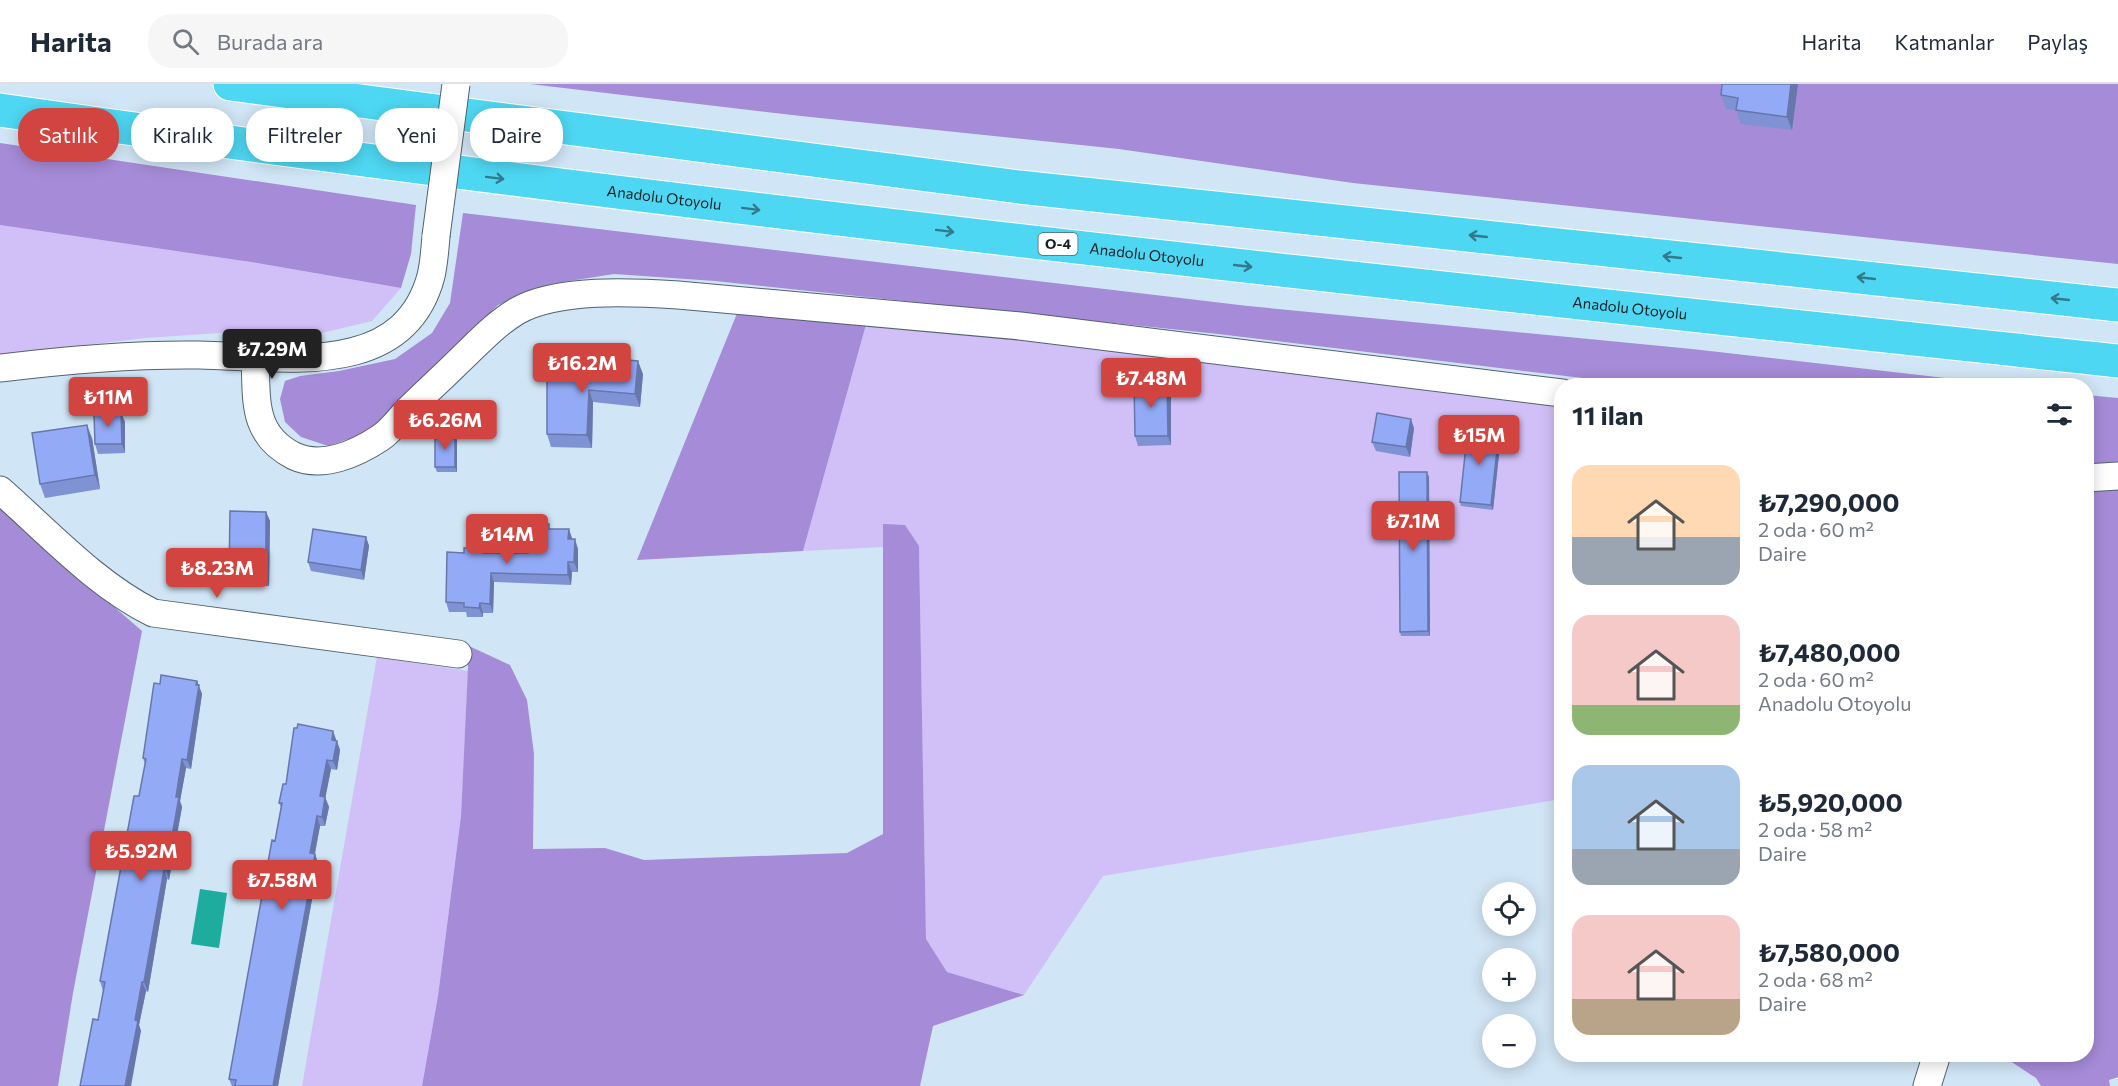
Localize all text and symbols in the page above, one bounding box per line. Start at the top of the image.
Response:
search box [148,14,568,68]
text: Harita [30,24,112,58]
icon: search [169,25,202,58]
text: Burada ara [217,28,323,55]
text: Harita [1801,29,1862,54]
text: Katmanlar [1895,29,1994,54]
text: Paylaş [2027,29,2088,54]
chip: Satılık [18,108,119,162]
chip: Kiralık [131,108,234,162]
chip: Filtreler [246,108,363,162]
chip: Yeni [375,108,458,162]
chip: Daire [470,108,563,162]
one-way arrow [484,172,504,183]
street label: Anadolu Otoyolu [606,181,723,213]
one-way arrow [740,204,760,215]
one-way arrow [934,226,954,237]
one-way arrow [1469,230,1489,241]
road number: O-4 [1038,233,1078,255]
street label: Anadolu Otoyolu [1089,239,1205,269]
one-way arrow [1663,251,1683,262]
one-way arrow [1232,261,1252,272]
one-way arrow [1857,272,1876,283]
street label: Anadolu Otoyolu [1572,292,1688,323]
one-way arrow [2050,293,2070,304]
pin: ₺7.29M [223,329,321,380]
text: ₺7.29M [237,336,307,360]
pin: ₺16.2M [533,343,631,394]
text: ₺16.2M [547,350,617,374]
pin: ₺7.48M [1102,358,1200,409]
text: ₺7.48M [1115,365,1187,389]
pin: ₺11M [72,377,144,428]
text: ₺11M [83,384,133,408]
icon: filters [2043,398,2076,431]
text: 11 ilan [1572,399,1644,430]
pin: ₺6.26M [396,400,494,451]
text: ₺6.26M [408,407,482,431]
pin: ₺15M [1443,415,1515,466]
text: ₺15M [1452,422,1506,446]
text: ₺7,290,000 [1758,486,1899,517]
icon: home [1620,489,1692,561]
pin: ₺7.1M [1371,501,1455,552]
text: ₺7.1M [1386,508,1440,532]
pin: ₺14M [471,514,543,565]
text: 2 oda · 60 m² [1758,517,1874,541]
text: ₺14M [480,521,534,545]
text: Daire [1758,541,1807,565]
pin: ₺8.23M [168,548,266,599]
text: ₺8.23M [180,555,254,579]
text: ₺7,480,000 [1758,636,1901,667]
icon: home [1620,639,1692,711]
text: 2 oda · 60 m² [1758,667,1874,691]
text: Anadolu Otoyolu [1758,691,1912,715]
text: ₺5,920,000 [1758,786,1903,817]
icon: home [1620,789,1692,861]
text: 2 oda · 58 m² [1758,817,1872,841]
pin: ₺5.92M [92,831,190,882]
text: ₺5.92M [104,838,178,862]
text: Daire [1758,841,1807,865]
pin: ₺7.58M [233,860,331,911]
text: ₺7.58M [246,867,318,891]
map controls [1482,882,1536,1068]
button: locate [1482,882,1536,936]
text: ₺7,580,000 [1758,936,1900,967]
icon: home [1620,939,1692,1011]
button: + [1482,948,1536,1002]
text: 2 oda · 68 m² [1758,967,1873,991]
text: Daire [1758,991,1807,1015]
button: − [1482,1014,1536,1068]

